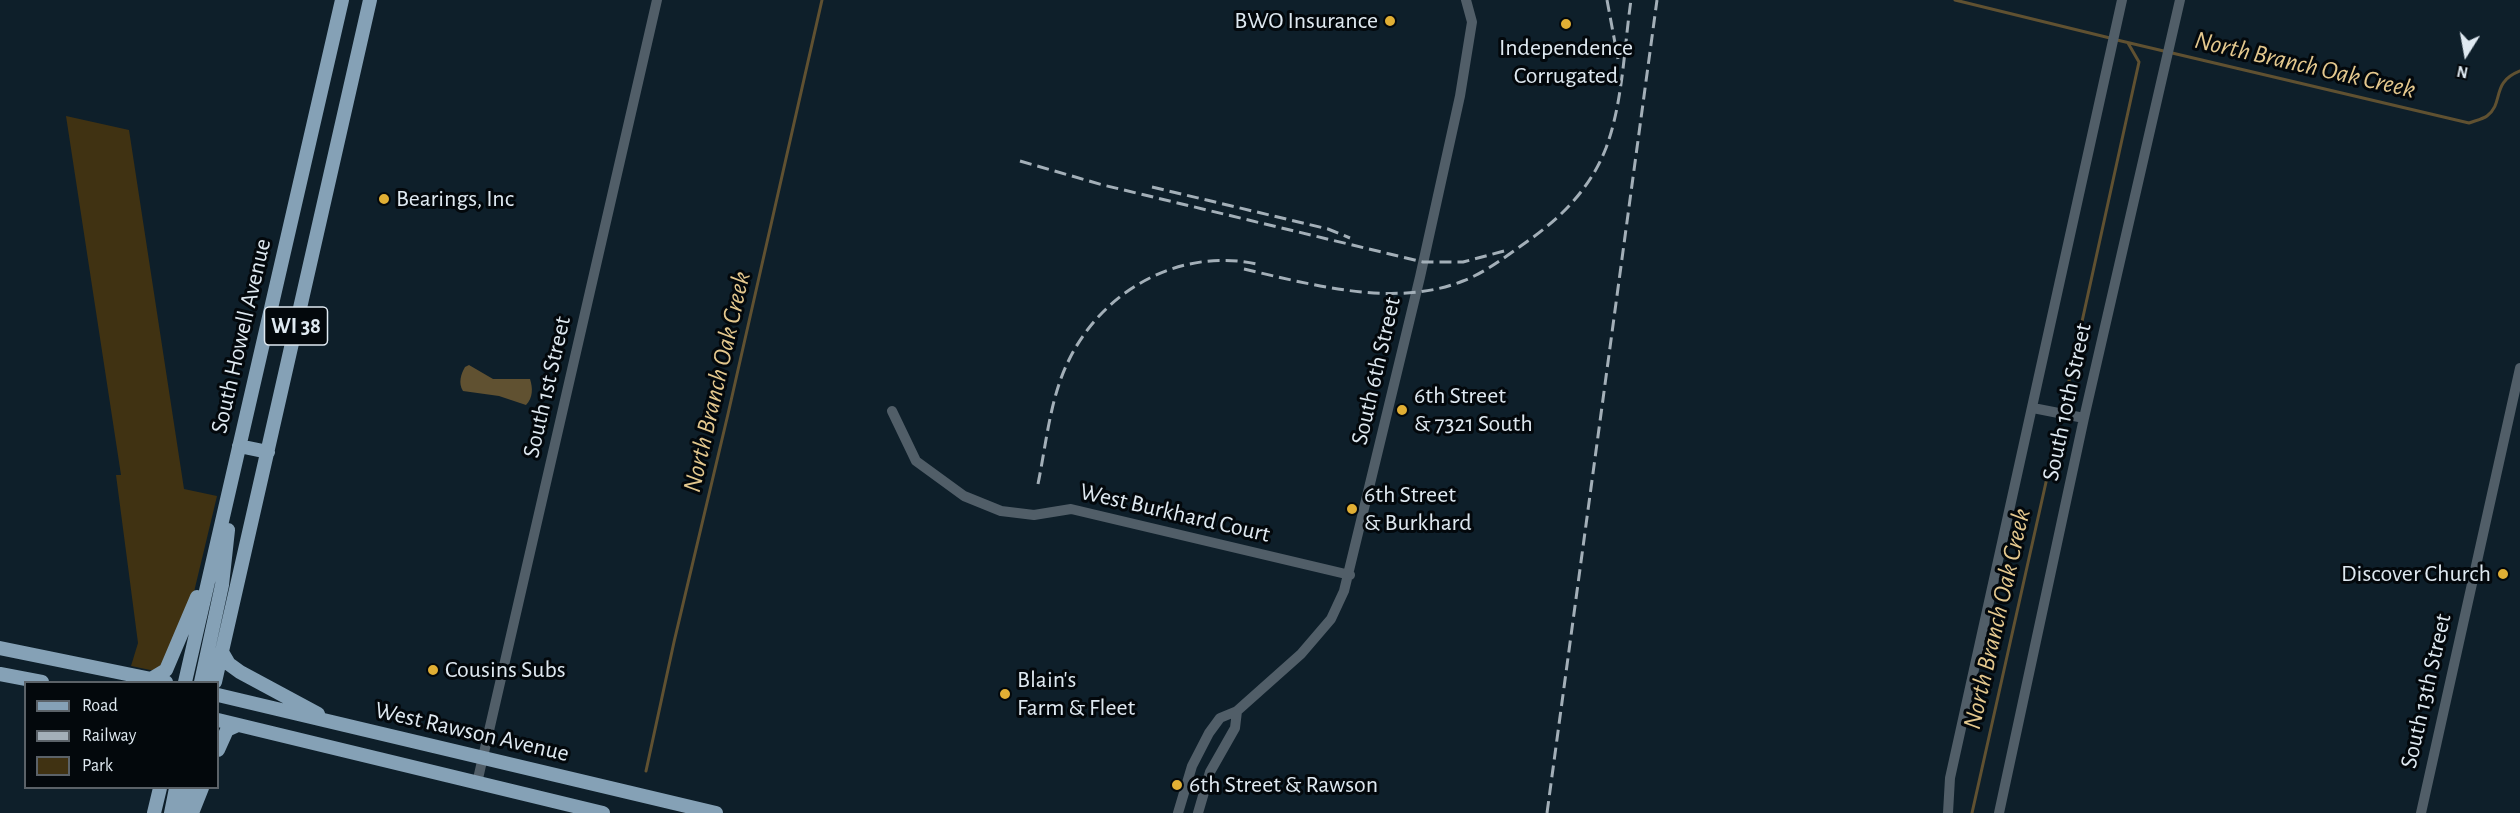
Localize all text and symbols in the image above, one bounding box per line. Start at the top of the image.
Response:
place label: BWO Insurance [1234,7,1378,35]
marker: BWO Insurance [1383,14,1397,28]
marker: Independence Corrugated [1559,17,1573,31]
water label: North Branch Oak Creek [2192,24,2418,106]
north arrow [2436,24,2496,84]
place label: Independence Corrugated [1499,34,1633,90]
text: N [2456,63,2470,81]
place label: Bearings, Inc [396,185,514,213]
marker: Bearings, Inc [377,192,391,206]
street label: South Howell Avenue [205,236,277,436]
water label: North Branch Oak Creek [676,269,758,495]
street label: South 6th Street [1345,294,1407,448]
road number: WI 38 [264,307,328,345]
street label: South 1st Street [517,314,577,460]
street label: South 10th Street [2036,321,2098,483]
place label: 6th Street & 7321 South [1414,382,1533,438]
marker: 6th Street & 7321 South [1395,403,1409,417]
street label: West Burkhard Court [1077,477,1273,549]
place label: 6th Street & Burkhard [1364,481,1472,537]
marker: 6th Street & Burkhard [1345,502,1359,516]
water label: North Branch Oak Creek [1956,506,2038,732]
place label: Discover Church [2341,560,2491,588]
marker: Discover Church [2496,567,2510,581]
street label: South 13th Street [2394,611,2458,771]
place label: Cousins Subs [445,656,566,684]
marker: Cousins Subs [426,663,440,677]
place label: Blain's Farm & Fleet [1017,666,1135,722]
legend [24,681,219,789]
marker: Blain's Farm & Fleet [998,687,1012,701]
street label: West Rawson Avenue [372,696,572,768]
text: Road [82,697,118,715]
text: Railway [82,727,136,745]
text: Park [82,757,113,775]
place label: 6th Street & Rawson [1189,771,1378,799]
marker: 6th Street & Rawson [1170,778,1184,792]

